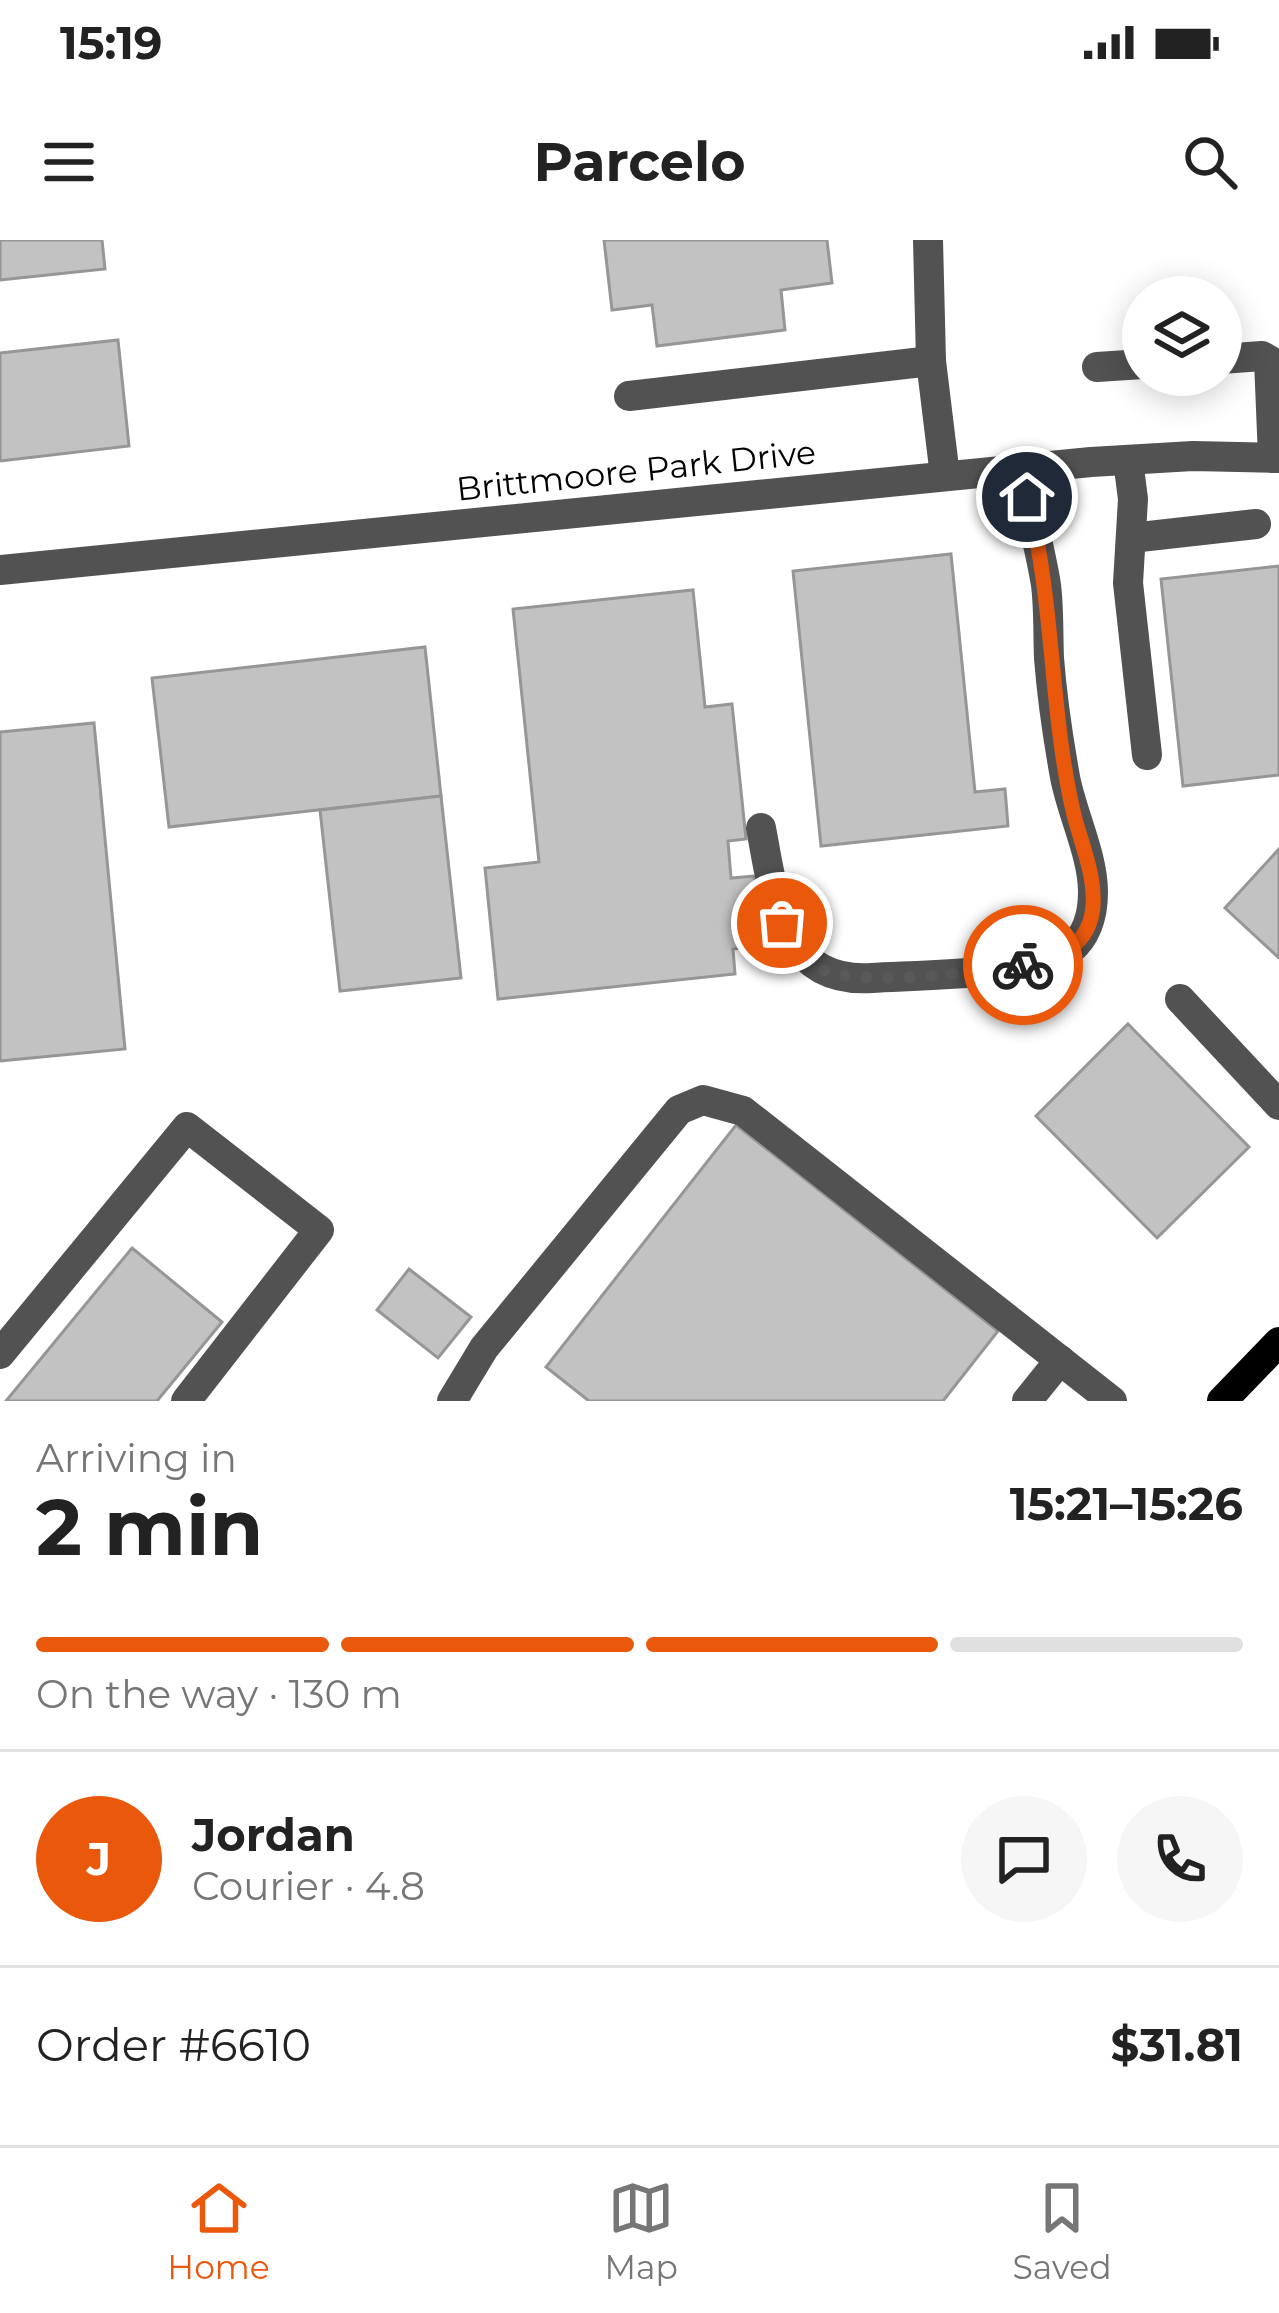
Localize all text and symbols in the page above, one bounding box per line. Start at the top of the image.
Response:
text: 15:19 [60,15,163,70]
icon: menu [36,129,102,195]
text: Parcelo [533,129,746,195]
icon: search [1177,129,1243,195]
map controls [1122,276,1242,396]
button: layers [1122,276,1242,396]
street label: Brittmoore Park Drive [454,431,818,509]
pin [976,446,1078,548]
icon: home [994,464,1060,530]
pin [731,872,833,974]
icon: bag [749,890,815,956]
courier [963,905,1083,1025]
icon: bike [990,932,1056,998]
text: Arriving in [36,1434,237,1482]
text: 15:21–15:26 [1010,1476,1243,1531]
text: 2 min [36,1479,263,1575]
text: On the way · 130 m [36,1670,402,1718]
button: chat [961,1796,1087,1922]
button: phone [1117,1796,1243,1922]
text: Jordan [192,1807,355,1862]
text: J [87,1831,111,1886]
text: Courier · 4.8 [192,1862,425,1910]
text: Order #6610 [36,2017,311,2072]
text: $31.81 [1111,2017,1243,2072]
tab: Home [167,2175,270,2287]
tab: Map [604,2175,678,2287]
tab: Saved [1013,2175,1112,2287]

